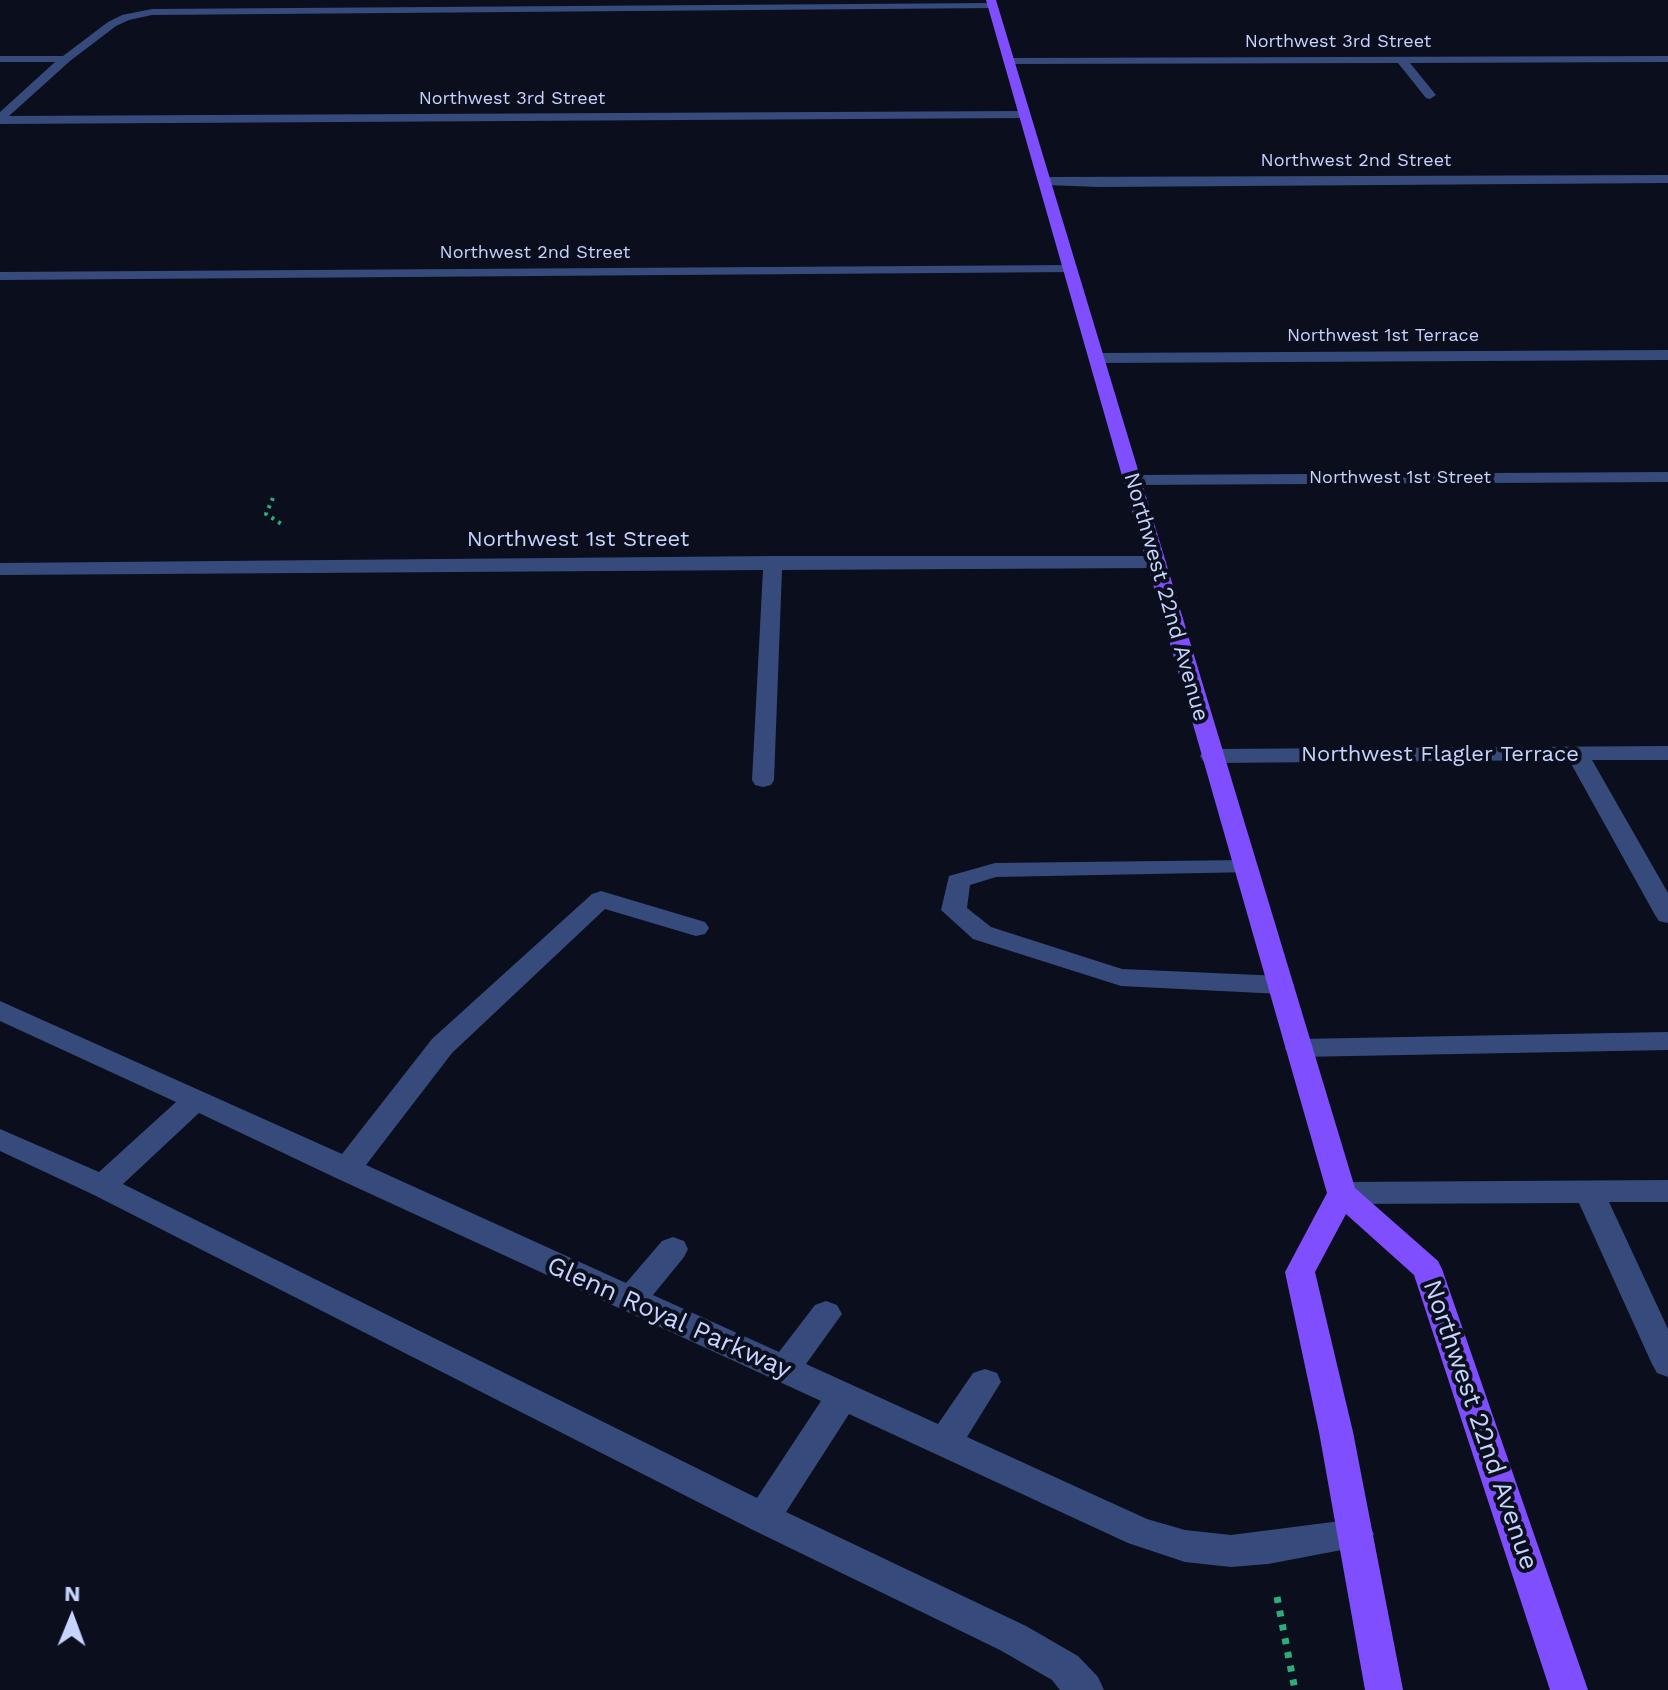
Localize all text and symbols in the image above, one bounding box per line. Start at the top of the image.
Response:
street label: Northwest 3rd Street [1245,31,1431,53]
street label: Northwest 3rd Street [419,88,605,110]
street label: Northwest 2nd Street [1261,150,1451,172]
street label: Northwest 2nd Street [440,242,630,264]
street label: Northwest 1st Terrace [1287,325,1479,347]
street label: Northwest 1st Street [1309,467,1491,489]
street label: Northwest 22nd Avenue [1118,470,1214,724]
street label: Northwest 1st Street [467,527,689,553]
street label: Northwest Flagler Terrace [1301,742,1579,768]
street label: Glenn Royal Parkway [542,1250,796,1386]
street label: Northwest 22nd Avenue [1416,1276,1544,1574]
north arrow [32,1578,112,1658]
text: N [64,1581,81,1606]

